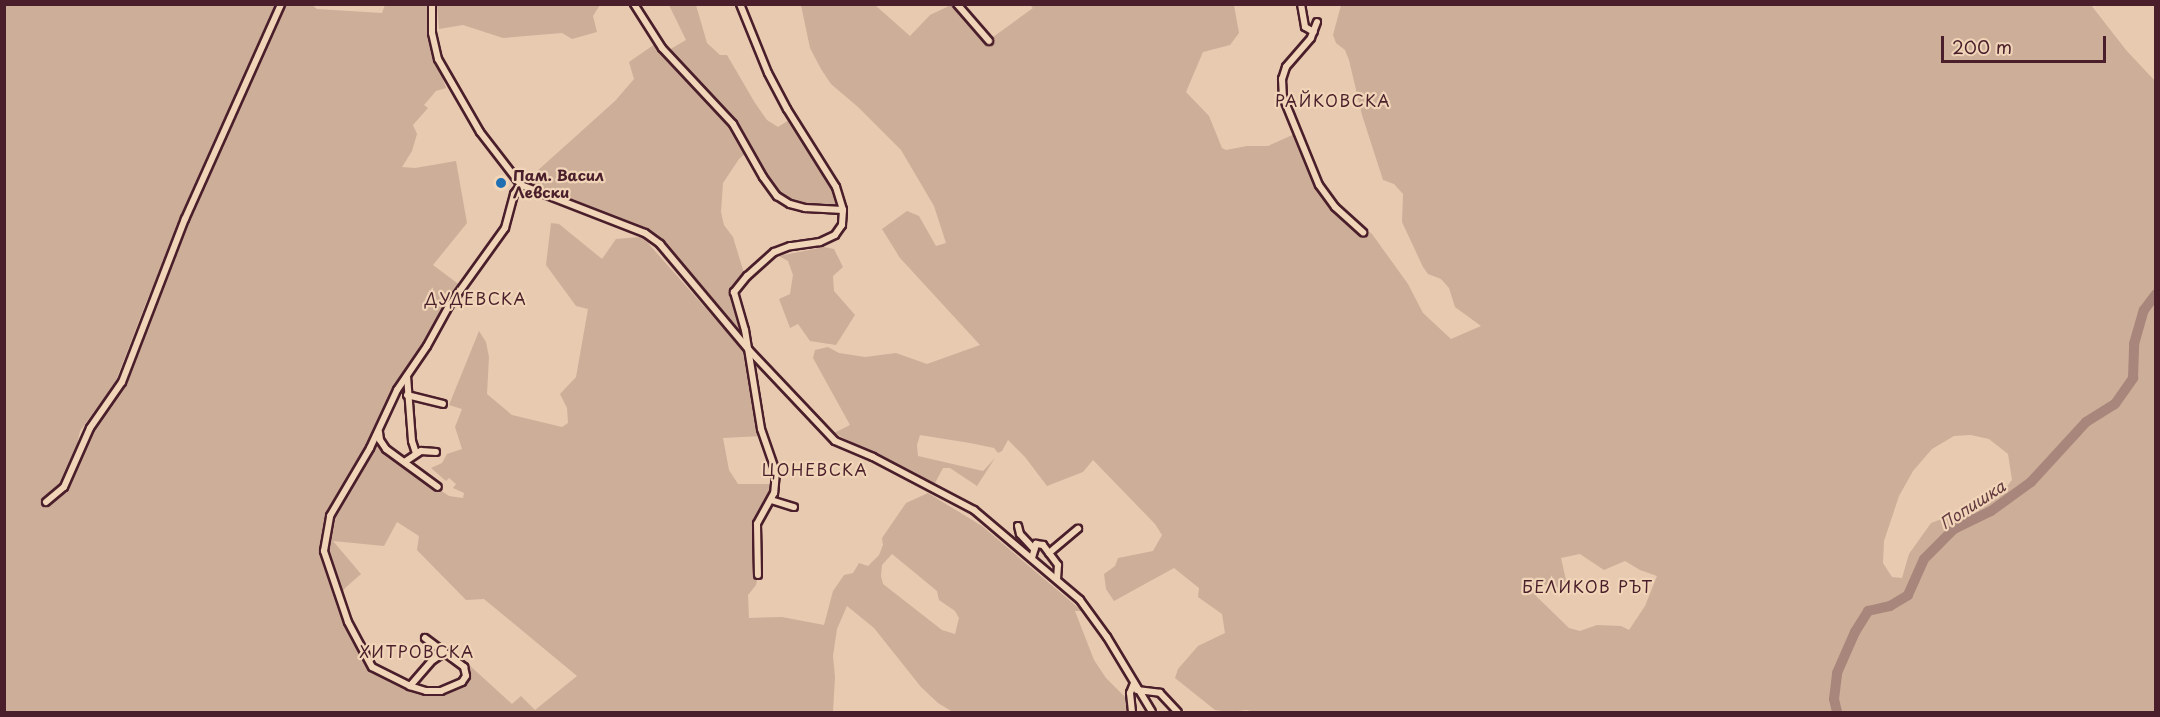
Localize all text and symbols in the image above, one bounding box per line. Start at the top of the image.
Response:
scale bar [1944,24,2109,62]
text: 200 m [1952,33,2012,60]
district label: РАЙКОВСКА [1274,90,1392,110]
place label: Пам. Васил Левски [513,165,604,200]
marker: Пам. Васил Левски [494,176,508,190]
district label: ДУДЕВСКА [425,288,527,308]
district label: ЦОНЕВСКА [762,459,868,479]
water label: Попишка [1936,476,2008,532]
district label: БЕЛИКОВ РЪТ [1523,576,1653,596]
district label: ХИТРОВСКА [360,641,474,661]

